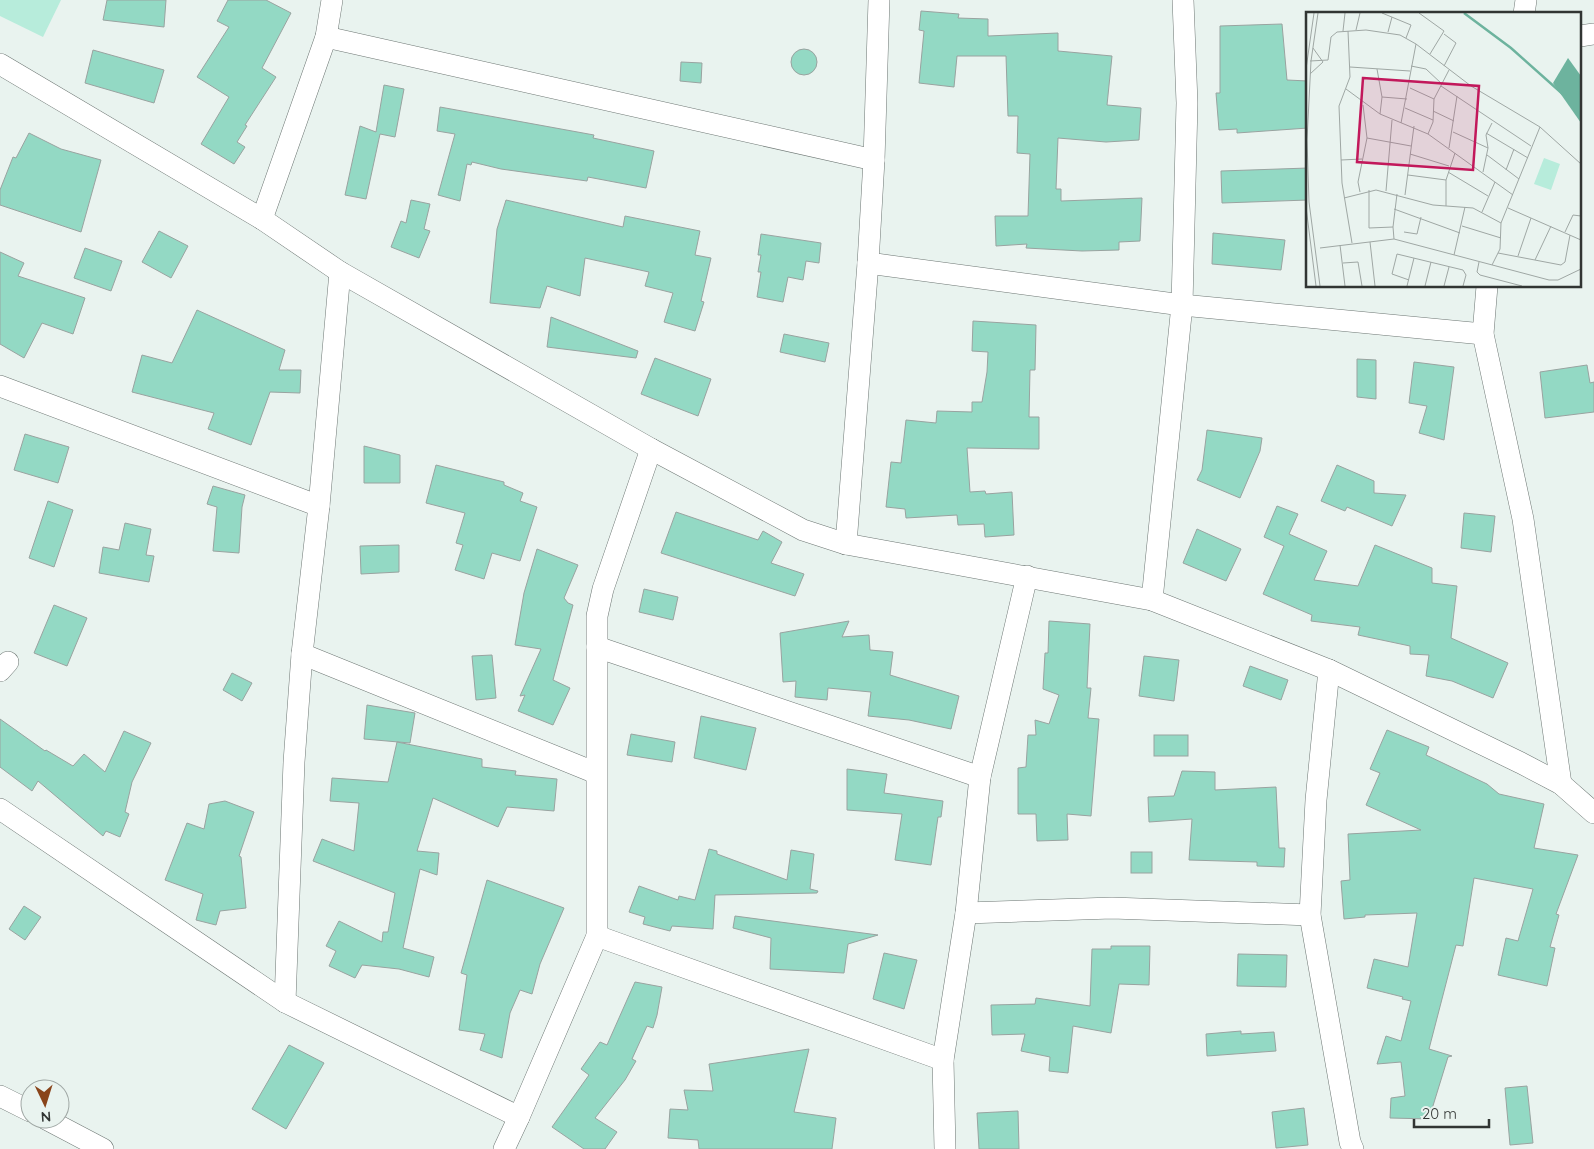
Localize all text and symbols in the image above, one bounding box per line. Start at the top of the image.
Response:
inset map [1306,12,1582,288]
north arrow [20,1079,70,1129]
scale bar [1414,1096,1489,1128]
text: 20 m [1422,1104,1457,1123]
text: N [40,1108,52,1126]

